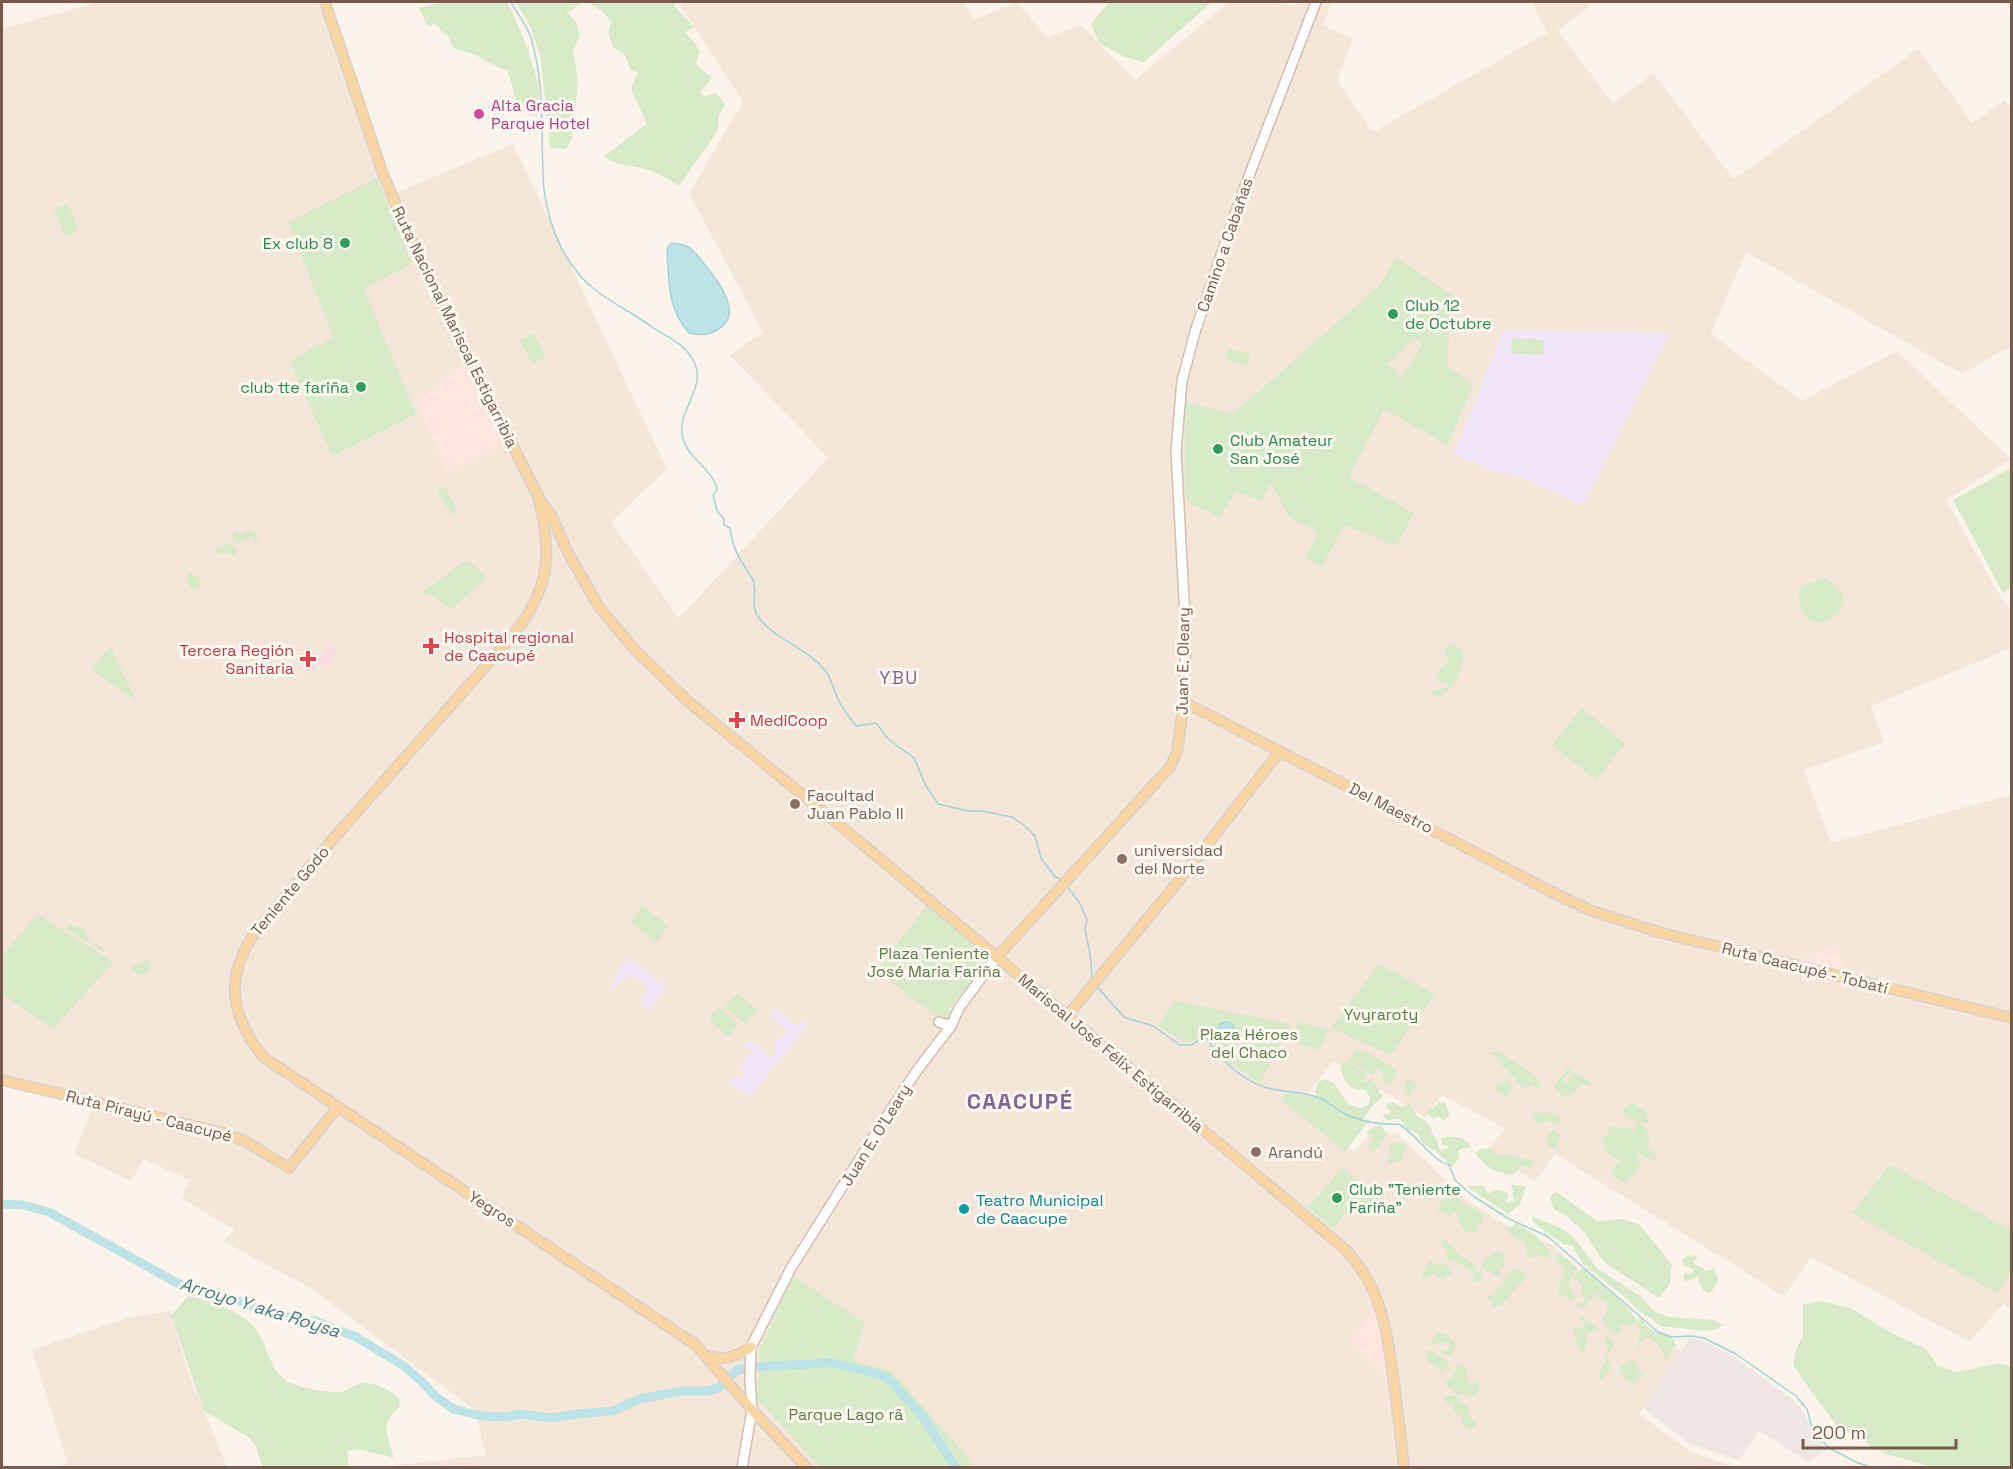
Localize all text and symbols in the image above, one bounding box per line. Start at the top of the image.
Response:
place label: Alta Gracia Parque Hotel [491,95,590,134]
marker: Alta Gracia Parque Hotel [472,107,486,121]
street label: Camino a Cabañas [1192,175,1258,315]
street label: Ruta Nacional Mariscal Estigarribia [387,203,523,451]
place label: Ex club 8 [263,233,333,254]
marker: Ex club 8 [338,236,352,250]
place label: Club 12 de Octubre [1405,295,1492,334]
marker: Club 12 de Octubre [1386,307,1400,321]
place label: club tte fariña [240,377,349,398]
marker: club tte fariña [354,380,368,394]
place label: Club Amateur San José [1230,430,1333,469]
marker: Club Amateur San José [1211,442,1225,456]
street label: Juan E. Oleary [1172,607,1194,715]
place label: Hospital regional de Caacupé [444,627,574,666]
marker: Hospital regional de Caacupé [422,637,440,655]
place label: Tercera Región Sanitaria [179,640,294,679]
marker: Tercera Región Sanitaria [299,650,317,668]
district label: YBU [879,666,919,689]
place label: MediCoop [750,710,828,731]
marker: MediCoop [728,711,746,729]
street label: Del Maestro [1345,778,1437,838]
place label: Facultad Juan Pablo II [807,785,904,824]
marker: Facultad Juan Pablo II [788,797,802,811]
place label: universidad del Norte [1134,840,1223,879]
street label: Teniente Godo [246,842,334,940]
marker: universidad del Norte [1115,852,1129,866]
street label: Ruta Caacupé - Tobatí [1720,937,1890,999]
park label: Plaza Teniente José Maria Fariña [867,943,1001,982]
street label: Mariscal José Félix Estigarribia [1014,969,1208,1137]
park label: Yvyraroty [1344,1004,1418,1025]
park label: Plaza Héroes del Chaco [1200,1024,1298,1063]
street label: Juan E. O'Leary [836,1080,916,1190]
street label: Ruta Pirayú - Caacupé [64,1085,234,1147]
district label: CAACUPÉ [967,1087,1073,1115]
place label: Arandú [1268,1142,1323,1163]
marker: Arandú [1249,1145,1263,1159]
place label: Club "Teniente Fariña" [1349,1179,1461,1218]
street label: Yegros [464,1186,520,1232]
place label: Teatro Municipal de Caacupe [976,1190,1103,1229]
marker: Club "Teniente Fariña" [1330,1191,1344,1205]
marker: Teatro Municipal de Caacupe [957,1202,971,1216]
water label: Arroyo Y aka Roysa [177,1272,343,1342]
park label: Parque Lago rã [788,1404,904,1425]
scale bar [1803,1412,1956,1450]
text: 200 m [1812,1421,1866,1444]

